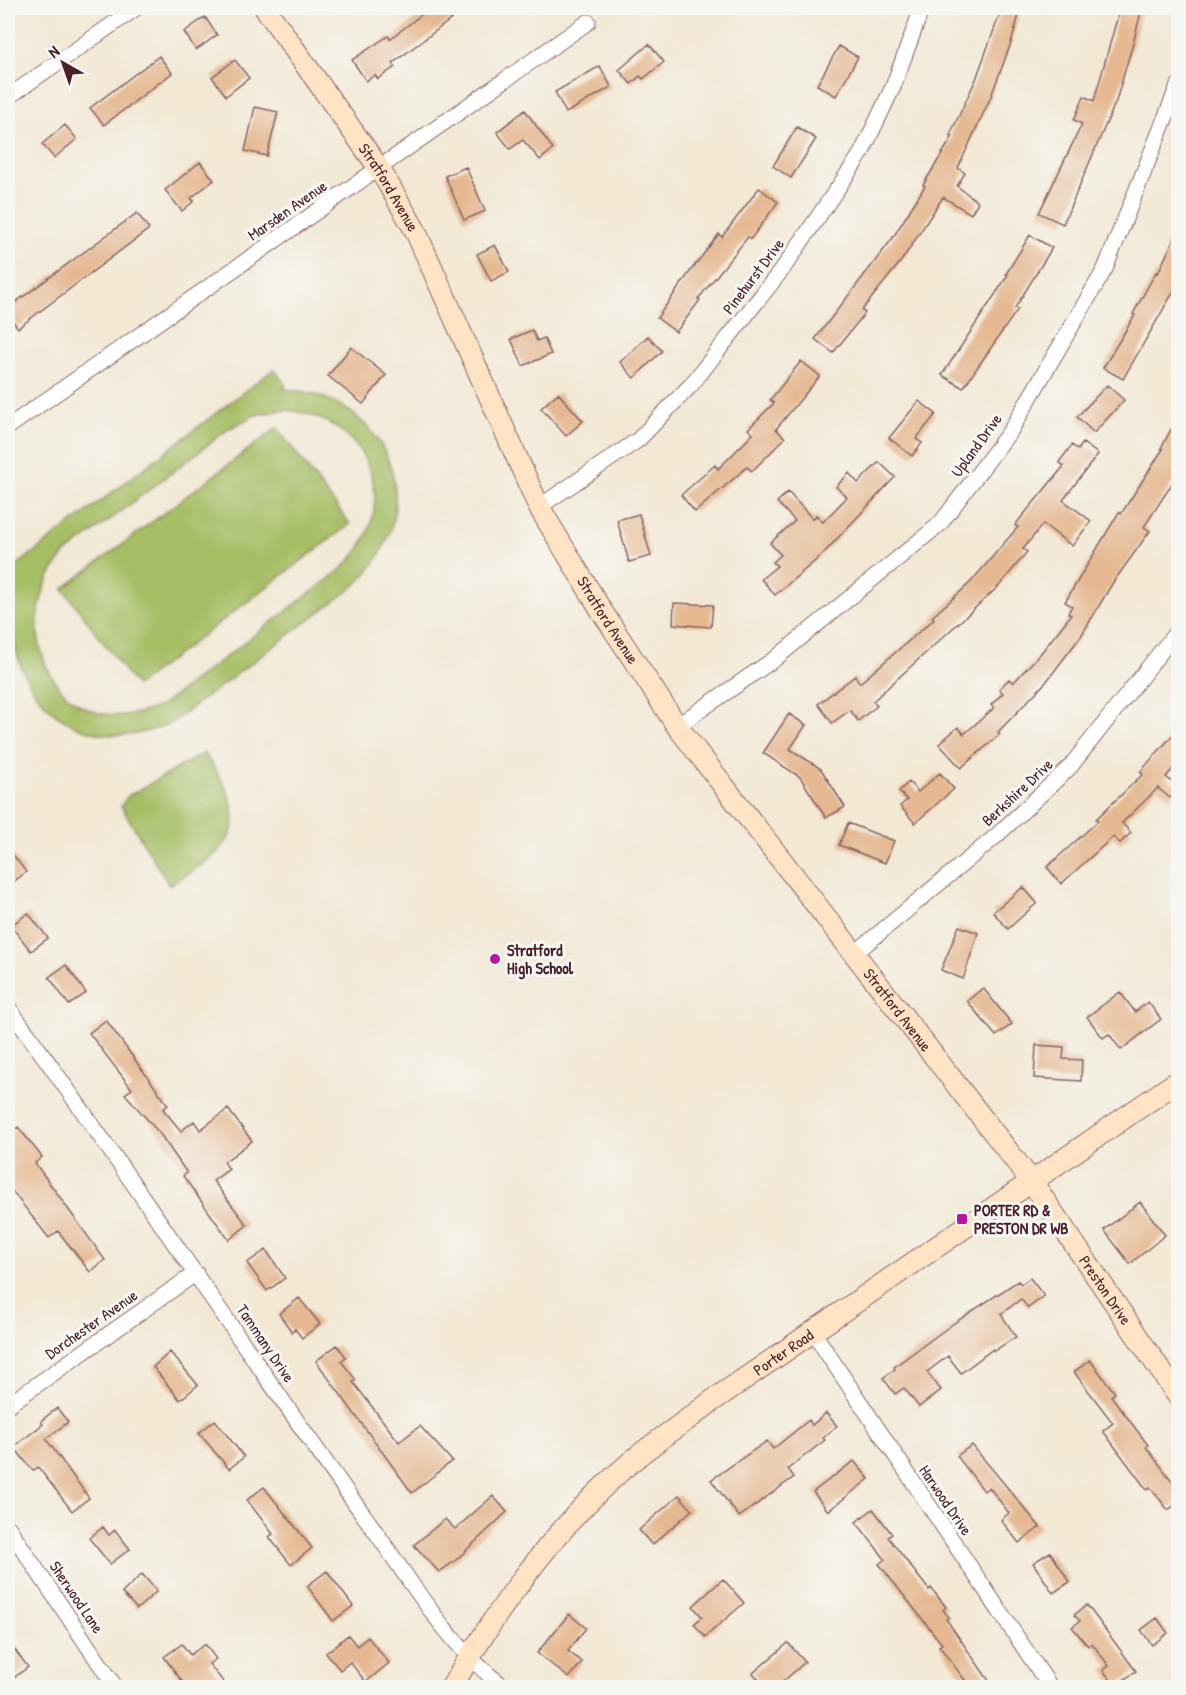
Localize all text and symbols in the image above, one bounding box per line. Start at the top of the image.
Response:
north arrow [33,33,93,93]
text: N [43,40,64,63]
street label: Stratford Avenue [354,139,425,236]
street label: Marsden Avenue [243,174,332,245]
street label: Pinehurst Drive [717,233,789,318]
street label: Upland Drive [946,408,1007,481]
street label: Stratford Avenue [572,572,645,668]
street label: Berkshire Drive [977,753,1058,831]
place label: Stratford High School [507,939,574,980]
marker: Stratford High School [488,952,502,966]
street label: Stratford Avenue [858,964,938,1056]
place label: PORTER RD & PRESTON DR WB [974,1199,1068,1239]
marker: PORTER RD & PRESTON DR WB [955,1212,969,1226]
street label: Preston Drive [1074,1251,1137,1329]
street label: Dorchester Avenue [40,1284,142,1364]
street label: Tammany Drive [232,1300,301,1387]
street label: Porter Road [749,1324,817,1381]
street label: Harwood Drive [914,1461,978,1540]
street label: Sherwood Lane [45,1557,110,1638]

